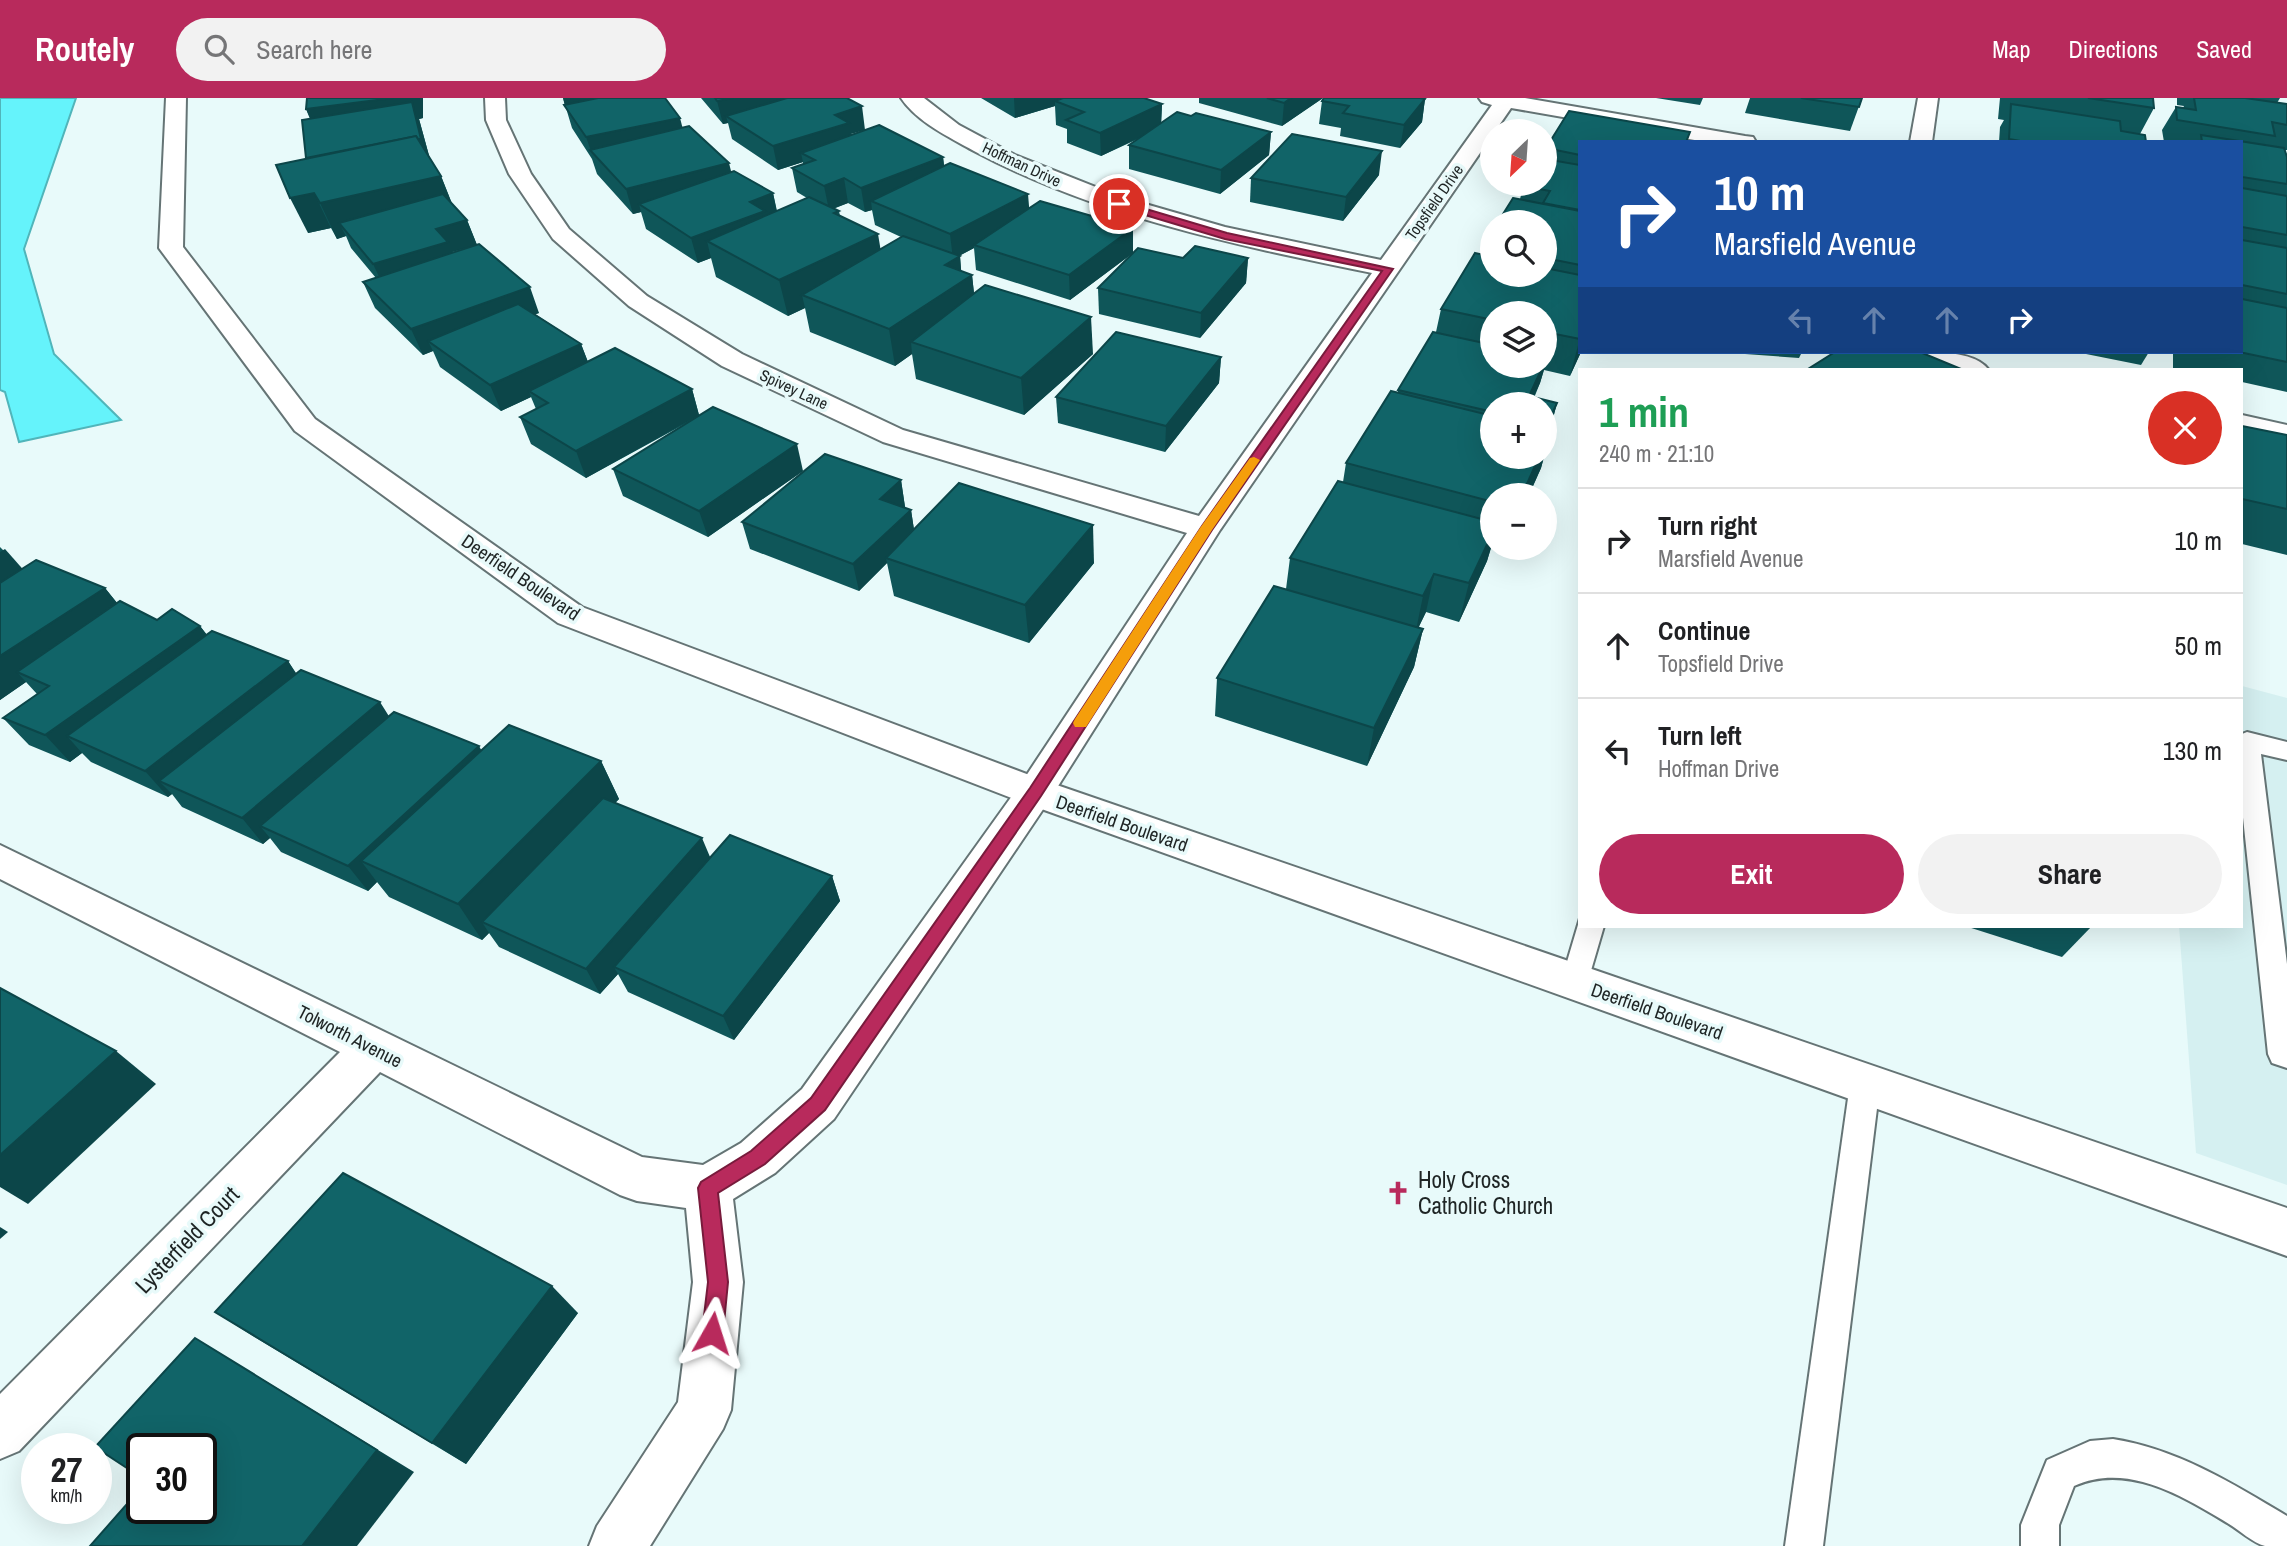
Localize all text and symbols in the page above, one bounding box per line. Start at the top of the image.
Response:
search box [176,18,666,81]
text: Routely [35,27,134,71]
icon: search [200,30,238,68]
text: Search here [256,32,372,67]
text: Map [1992,33,2030,65]
text: Directions [2068,33,2158,65]
text: Saved [2196,33,2252,65]
north arrow [1480,119,1558,196]
map controls [1480,119,1557,560]
street label: Hoffman Drive [979,136,1065,192]
text: 10 m [1714,159,1806,225]
street label: Topsfield Drive [1400,160,1468,244]
icon: right [1599,168,1690,259]
pin [1089,174,1149,234]
icon: arrive [1100,185,1138,223]
button: search [1480,210,1557,287]
text: Marsfield Avenue [1714,222,1916,265]
button: layers [1480,301,1557,378]
icon: left [1782,301,1820,339]
icon: ahead [1855,301,1893,339]
icon: ahead [1928,301,1966,339]
icon: right [2001,301,2039,339]
street label: Spivey Lane [756,364,832,414]
text: 1 min [1599,384,1689,440]
button: close [2148,391,2222,465]
button: + [1480,392,1557,469]
text: 240 m · 21:10 [1599,438,1714,469]
button: − [1480,483,1557,560]
text: Turn right [1658,508,1757,543]
icon: right [1599,522,1637,560]
text: 10 m [2175,523,2222,558]
street label: Deerfield Boulevard [457,528,585,626]
text: Marsfield Avenue [1658,543,1803,574]
text: Continue [1658,613,1750,648]
icon: ahead [1599,627,1637,665]
text: 50 m [2175,628,2222,663]
text: Topsfield Drive [1658,648,1784,679]
text: Turn left [1658,718,1742,753]
icon: left [1599,732,1637,770]
text: 130 m [2163,733,2222,768]
text: Hoffman Drive [1658,753,1779,784]
street label: Deerfield Boulevard [1053,788,1191,858]
button: Exit [1599,834,1904,914]
button: Share [1918,834,2222,914]
street label: Deerfield Boulevard [1588,976,1726,1046]
street label: Tolworth Avenue [293,999,407,1073]
place label: Holy Cross Catholic Church [1418,1164,1553,1221]
street label: Lysterfield Court [128,1179,246,1300]
church icon: Holy Cross Catholic Church [1384,1179,1412,1207]
position arrow [675,1296,749,1370]
speed limit sign: 30 [126,1433,217,1524]
text: 27 [51,1446,82,1493]
text: km/h [51,1483,83,1508]

